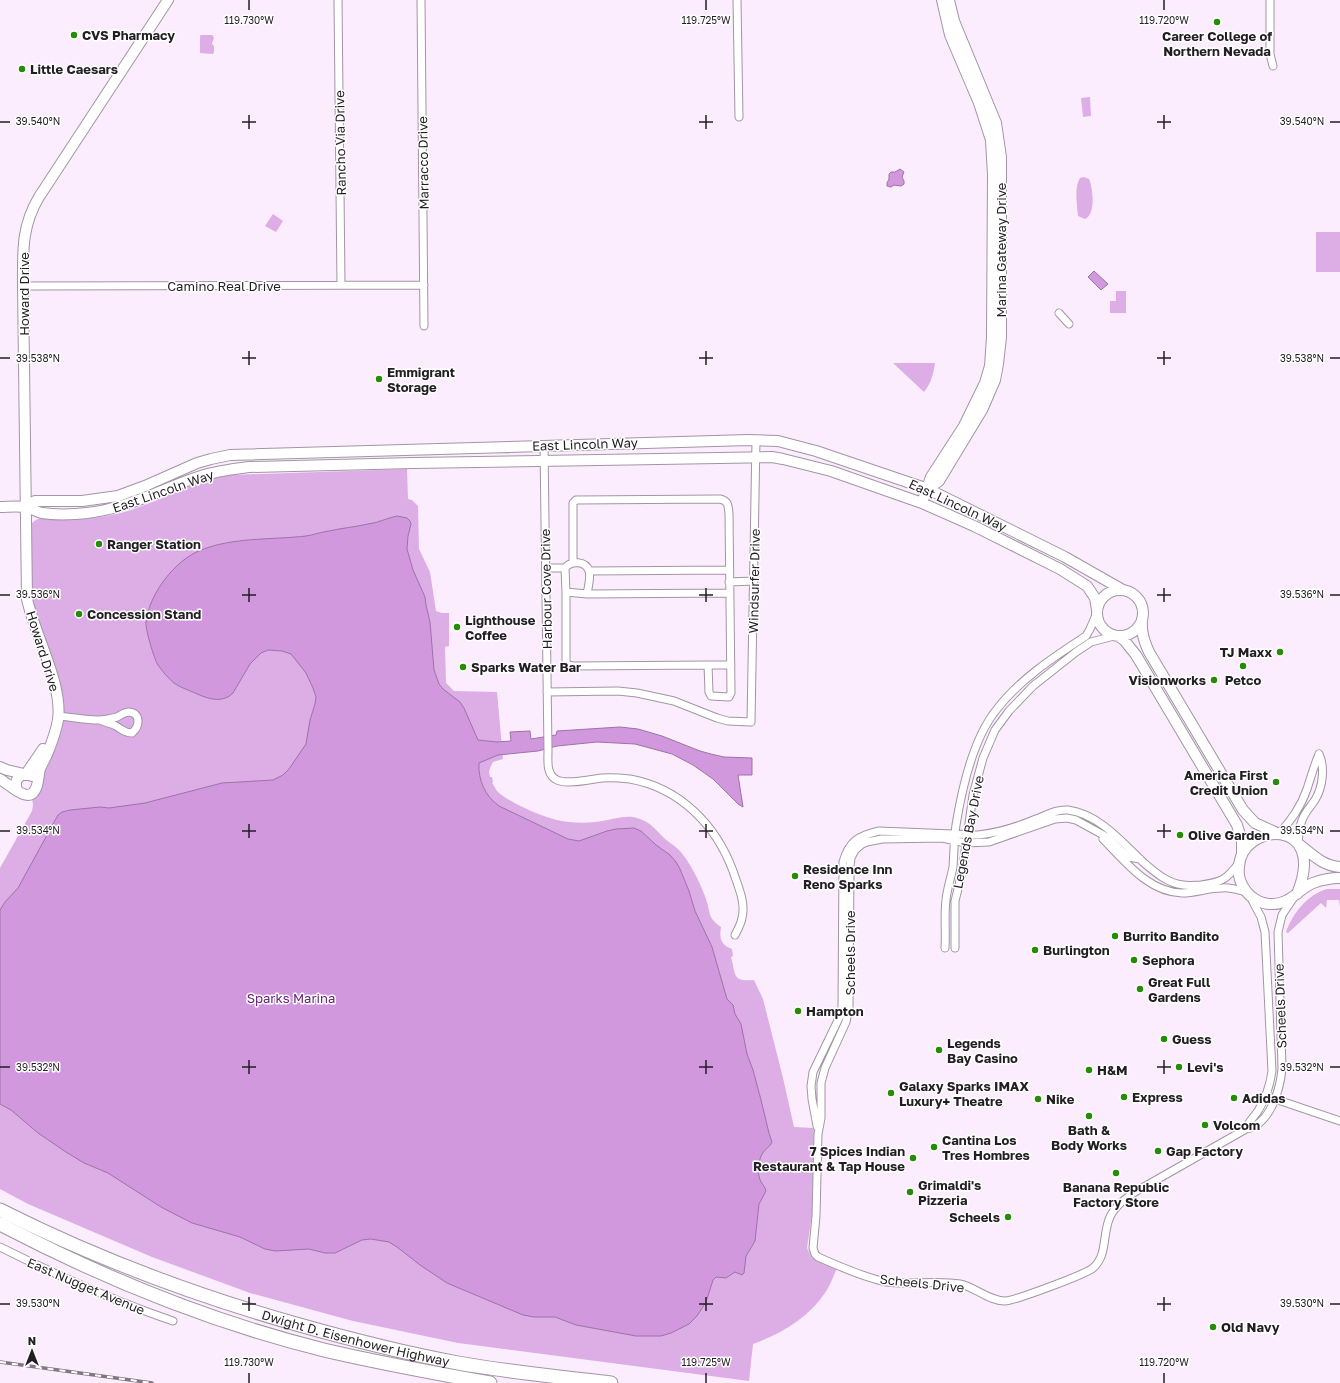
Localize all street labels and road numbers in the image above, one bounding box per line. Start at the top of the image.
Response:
street label: Rancho Via Drive [331,90,349,196]
street label: Marracco Drive [414,116,432,210]
street label: Marina Gateway Drive [993,183,1009,317]
street label: Howard Drive [16,252,32,336]
street label: Camino Real Drive [167,278,281,294]
street label: East Lincoln Way [532,434,639,454]
street label: East Lincoln Way [110,466,216,516]
street label: East Lincoln Way [907,475,1010,535]
street label: Harbour Cove Drive [537,529,555,649]
street label: Windsurfer Drive [745,529,763,633]
street label: Howard Drive [23,609,63,693]
street label: Legends Bay Drive [949,774,987,890]
street label: Scheels Drive [842,911,858,996]
street label: Scheels Drive [1271,963,1289,1049]
street label: East Nugget Avenue [25,1254,147,1318]
street label: Scheels Drive [879,1271,965,1295]
street label: Dwight D. Eisenhower Highway [260,1306,452,1369]

